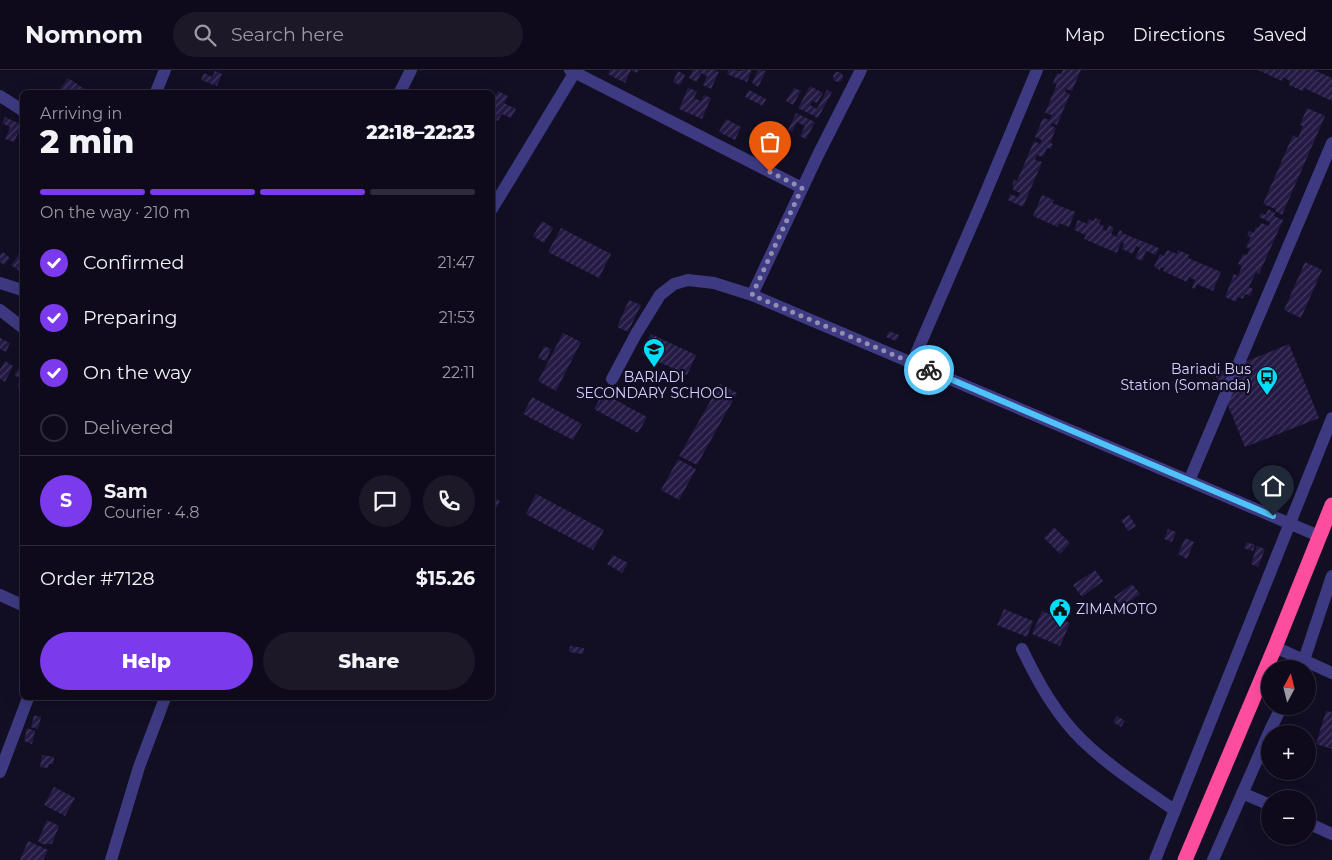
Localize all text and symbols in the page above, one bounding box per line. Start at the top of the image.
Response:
search box [173,12,523,57]
text: Nomnom [25,20,143,49]
icon: search [191,21,219,49]
text: Search here [231,23,344,46]
text: Map [1065,24,1105,46]
text: Directions [1133,24,1225,46]
text: Saved [1253,24,1307,46]
text: Arriving in [40,104,122,123]
text: 22:18–22:23 [366,121,475,144]
pin [749,121,791,172]
text: 2 min [40,122,134,161]
icon: bag [756,128,784,156]
text: On the way · 210 m [40,203,190,222]
icon: check [40,249,68,277]
text: Confirmed [83,251,184,274]
text: 21:47 [438,253,475,272]
icon: check [40,304,68,332]
text: Preparing [83,306,178,329]
text: 21:53 [439,308,475,327]
school or university icon: BARIADI SECONDARY SCHOOL [642,337,666,368]
courier [904,345,954,395]
icon: bike [915,356,943,384]
icon: check [40,359,68,387]
place label: Bariadi Bus Station (Somanda) [1120,360,1251,394]
text: On the way [83,361,191,384]
text: 22:11 [442,363,475,382]
bus stop icon: Bariadi Bus Station (Somanda) [1255,365,1279,396]
place label: BARIADI SECONDARY SCHOOL [576,368,733,402]
text: Delivered [83,416,174,439]
pin [1252,465,1294,516]
icon: home [1259,472,1287,500]
button: chat [359,475,411,527]
button: phone [423,475,475,527]
text: Sam [104,480,148,503]
text: S [60,489,72,512]
text: Courier · 4.8 [104,503,200,522]
text: Order #7128 [40,567,155,590]
text: $15.26 [416,567,475,590]
public building icon: ZIMAMOTO [1048,597,1072,628]
place label: ZIMAMOTO [1076,600,1158,618]
button: Help [40,632,253,690]
button: Share [263,632,475,690]
north arrow [1261,660,1316,715]
map controls [1261,660,1316,845]
button: + [1261,725,1316,780]
button: − [1261,790,1316,845]

